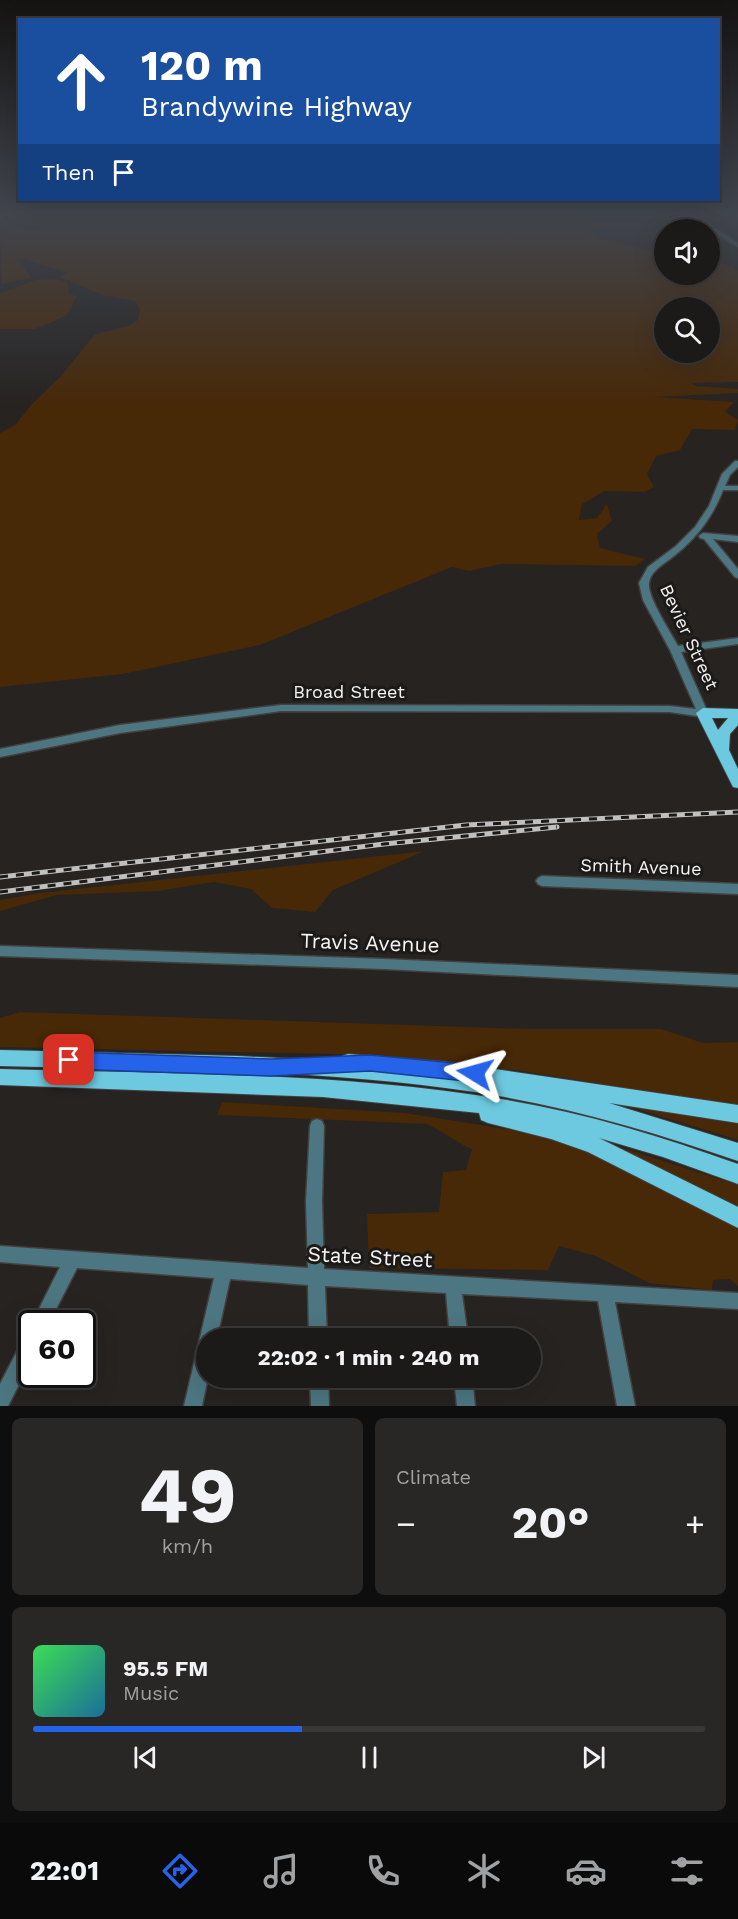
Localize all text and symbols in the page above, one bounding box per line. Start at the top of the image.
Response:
text: 120 m [141,41,263,90]
icon: ahead [42,42,120,120]
text: Brandywine Highway [141,91,412,123]
icon: arrive [107,156,140,189]
text: Then [42,160,95,185]
map controls [654,219,720,363]
button: sound [654,219,720,285]
button: search [654,297,720,363]
street label: Bevier Street [656,581,723,693]
street label: Broad Street [293,681,405,702]
street label: Smith Avenue [580,854,702,879]
street label: Travis Avenue [300,928,440,957]
pin [43,1034,94,1085]
position arrow [443,1041,507,1105]
icon: arrive [52,1043,85,1076]
street label: State Street [307,1241,433,1272]
speed limit sign: 60 [18,1310,96,1388]
text: 22:02 · 1 min · 240 m [258,1345,479,1370]
text: 49 [138,1449,237,1541]
text: Climate [396,1465,471,1489]
text: 20° [511,1496,590,1549]
text: − [396,1504,416,1543]
text: + [685,1504,705,1543]
text: km/h [162,1534,213,1558]
text: 95.5 FM [123,1656,208,1681]
text: Music [123,1681,179,1705]
icon: previous [129,1741,162,1774]
icon: pause [353,1741,386,1774]
icon: next [577,1741,610,1774]
icon: directions [159,1850,201,1892]
icon: music [260,1850,302,1892]
icon: phone [362,1850,404,1892]
icon: climate [463,1850,505,1892]
icon: car [565,1850,607,1892]
icon: filters [666,1850,708,1892]
text: 22:01 [30,1855,99,1887]

